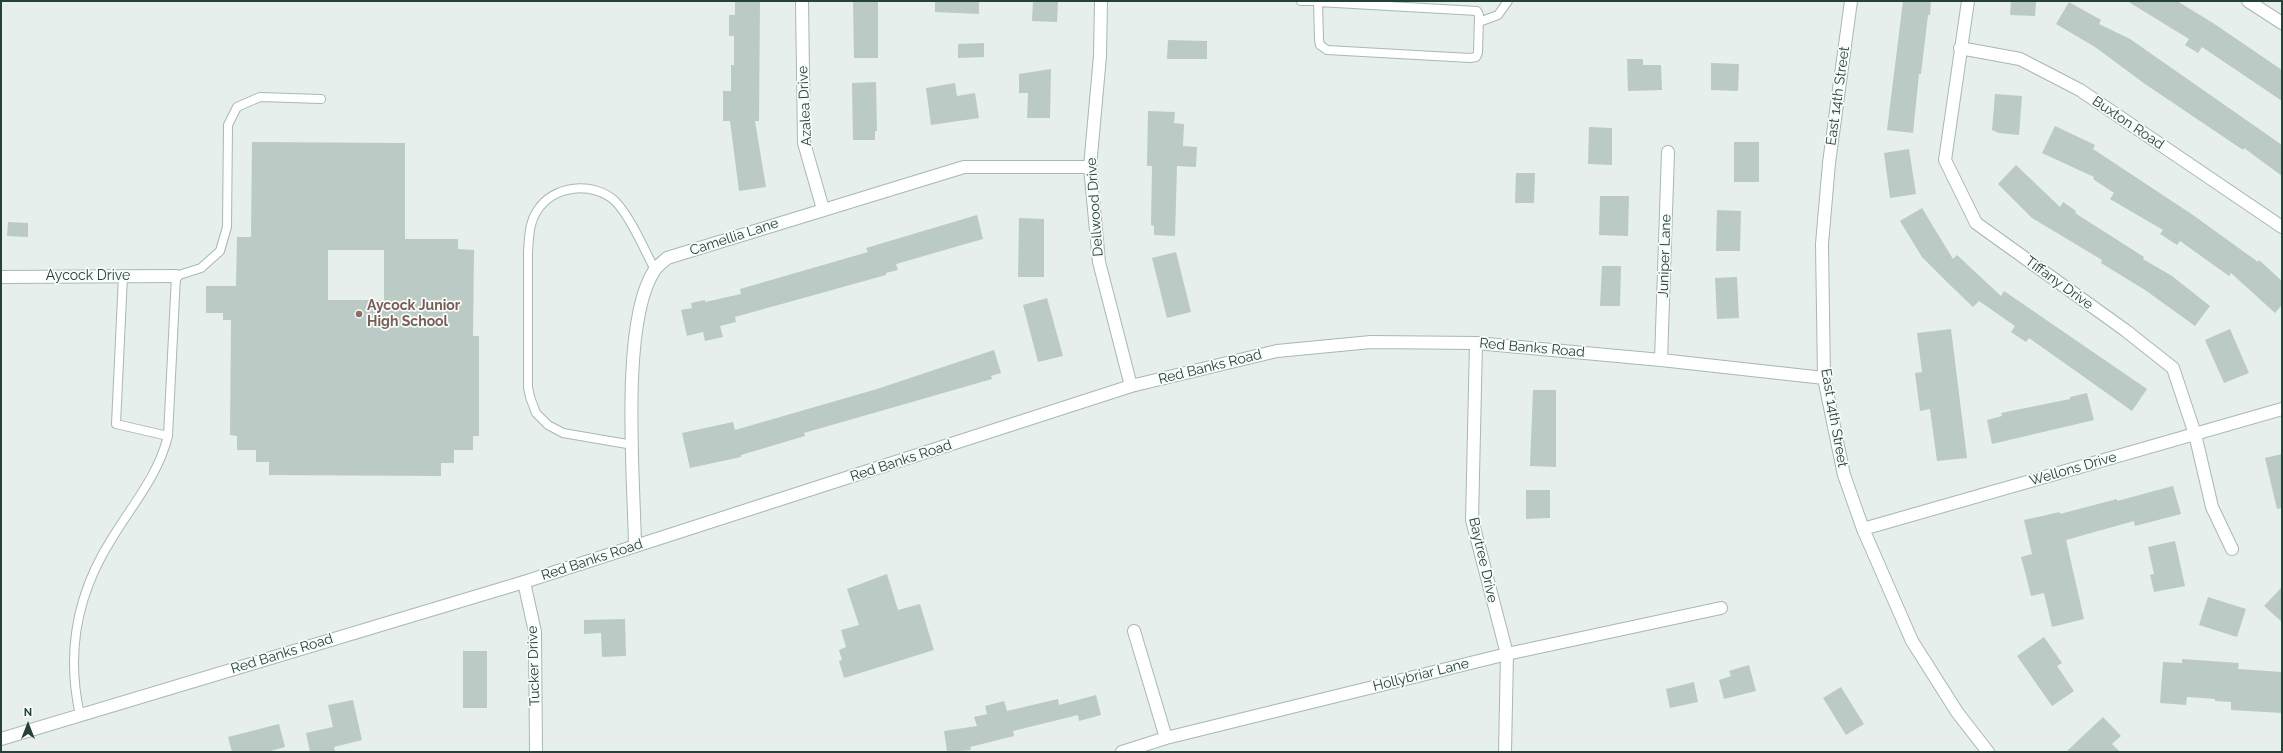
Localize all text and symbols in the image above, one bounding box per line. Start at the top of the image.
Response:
street label: East 14th Street [1823,45,1853,147]
street label: Azalea Drive [795,65,815,147]
street label: Buxton Road [2089,93,2167,153]
street label: Dellwood Drive [1083,157,1107,257]
street label: Juniper Lane [1655,214,1675,298]
street label: Camellia Lane [687,215,781,259]
street label: Tiffany Drive [2022,253,2096,313]
street label: Aycock Drive [46,268,130,284]
place label: Aycock Junior High School [367,298,460,330]
marker: Aycock Junior High School [354,309,364,319]
street label: Red Banks Road [1479,335,1585,361]
street label: Red Banks Road [1157,346,1263,388]
street label: East 14th Street [1817,367,1851,469]
street label: Red Banks Road [848,437,954,485]
street label: Wellons Drive [2028,449,2118,489]
street label: Baytree Drive [1465,516,1501,604]
street label: Red Banks Road [539,536,645,584]
street label: Tucker Drive [524,625,544,707]
street label: Red Banks Road [229,630,335,678]
street label: Hollybriar Lane [1371,655,1471,695]
north arrow [8,705,48,745]
text: N [24,706,32,719]

